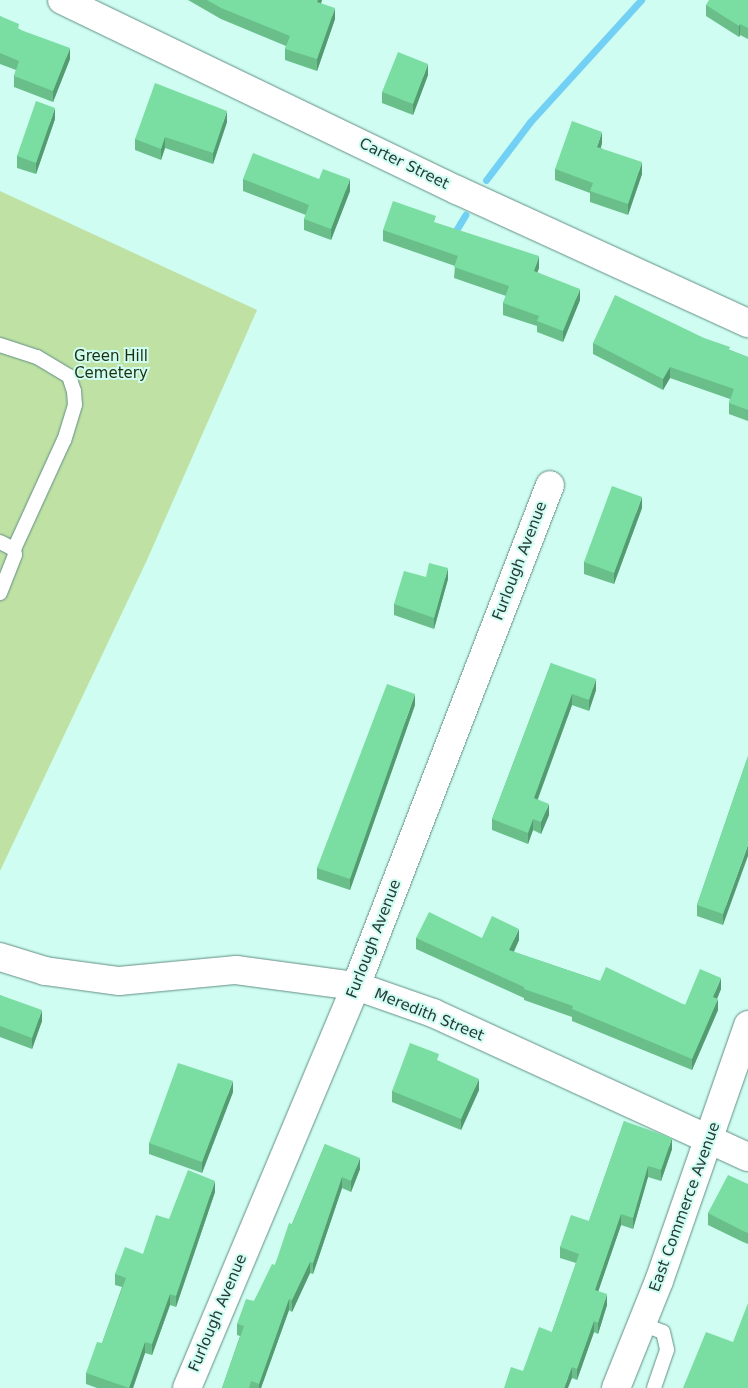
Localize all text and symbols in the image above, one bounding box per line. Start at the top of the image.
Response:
street label: Carter Street [356,135,452,193]
park label: Green Hill Cemetery [74,347,148,382]
street label: Furlough Avenue [489,499,551,623]
street label: Furlough Avenue [343,877,405,1001]
street label: Meredith Street [372,985,486,1045]
street label: East Commerce Avenue [646,1120,724,1294]
street label: Furlough Avenue [185,1252,251,1374]

